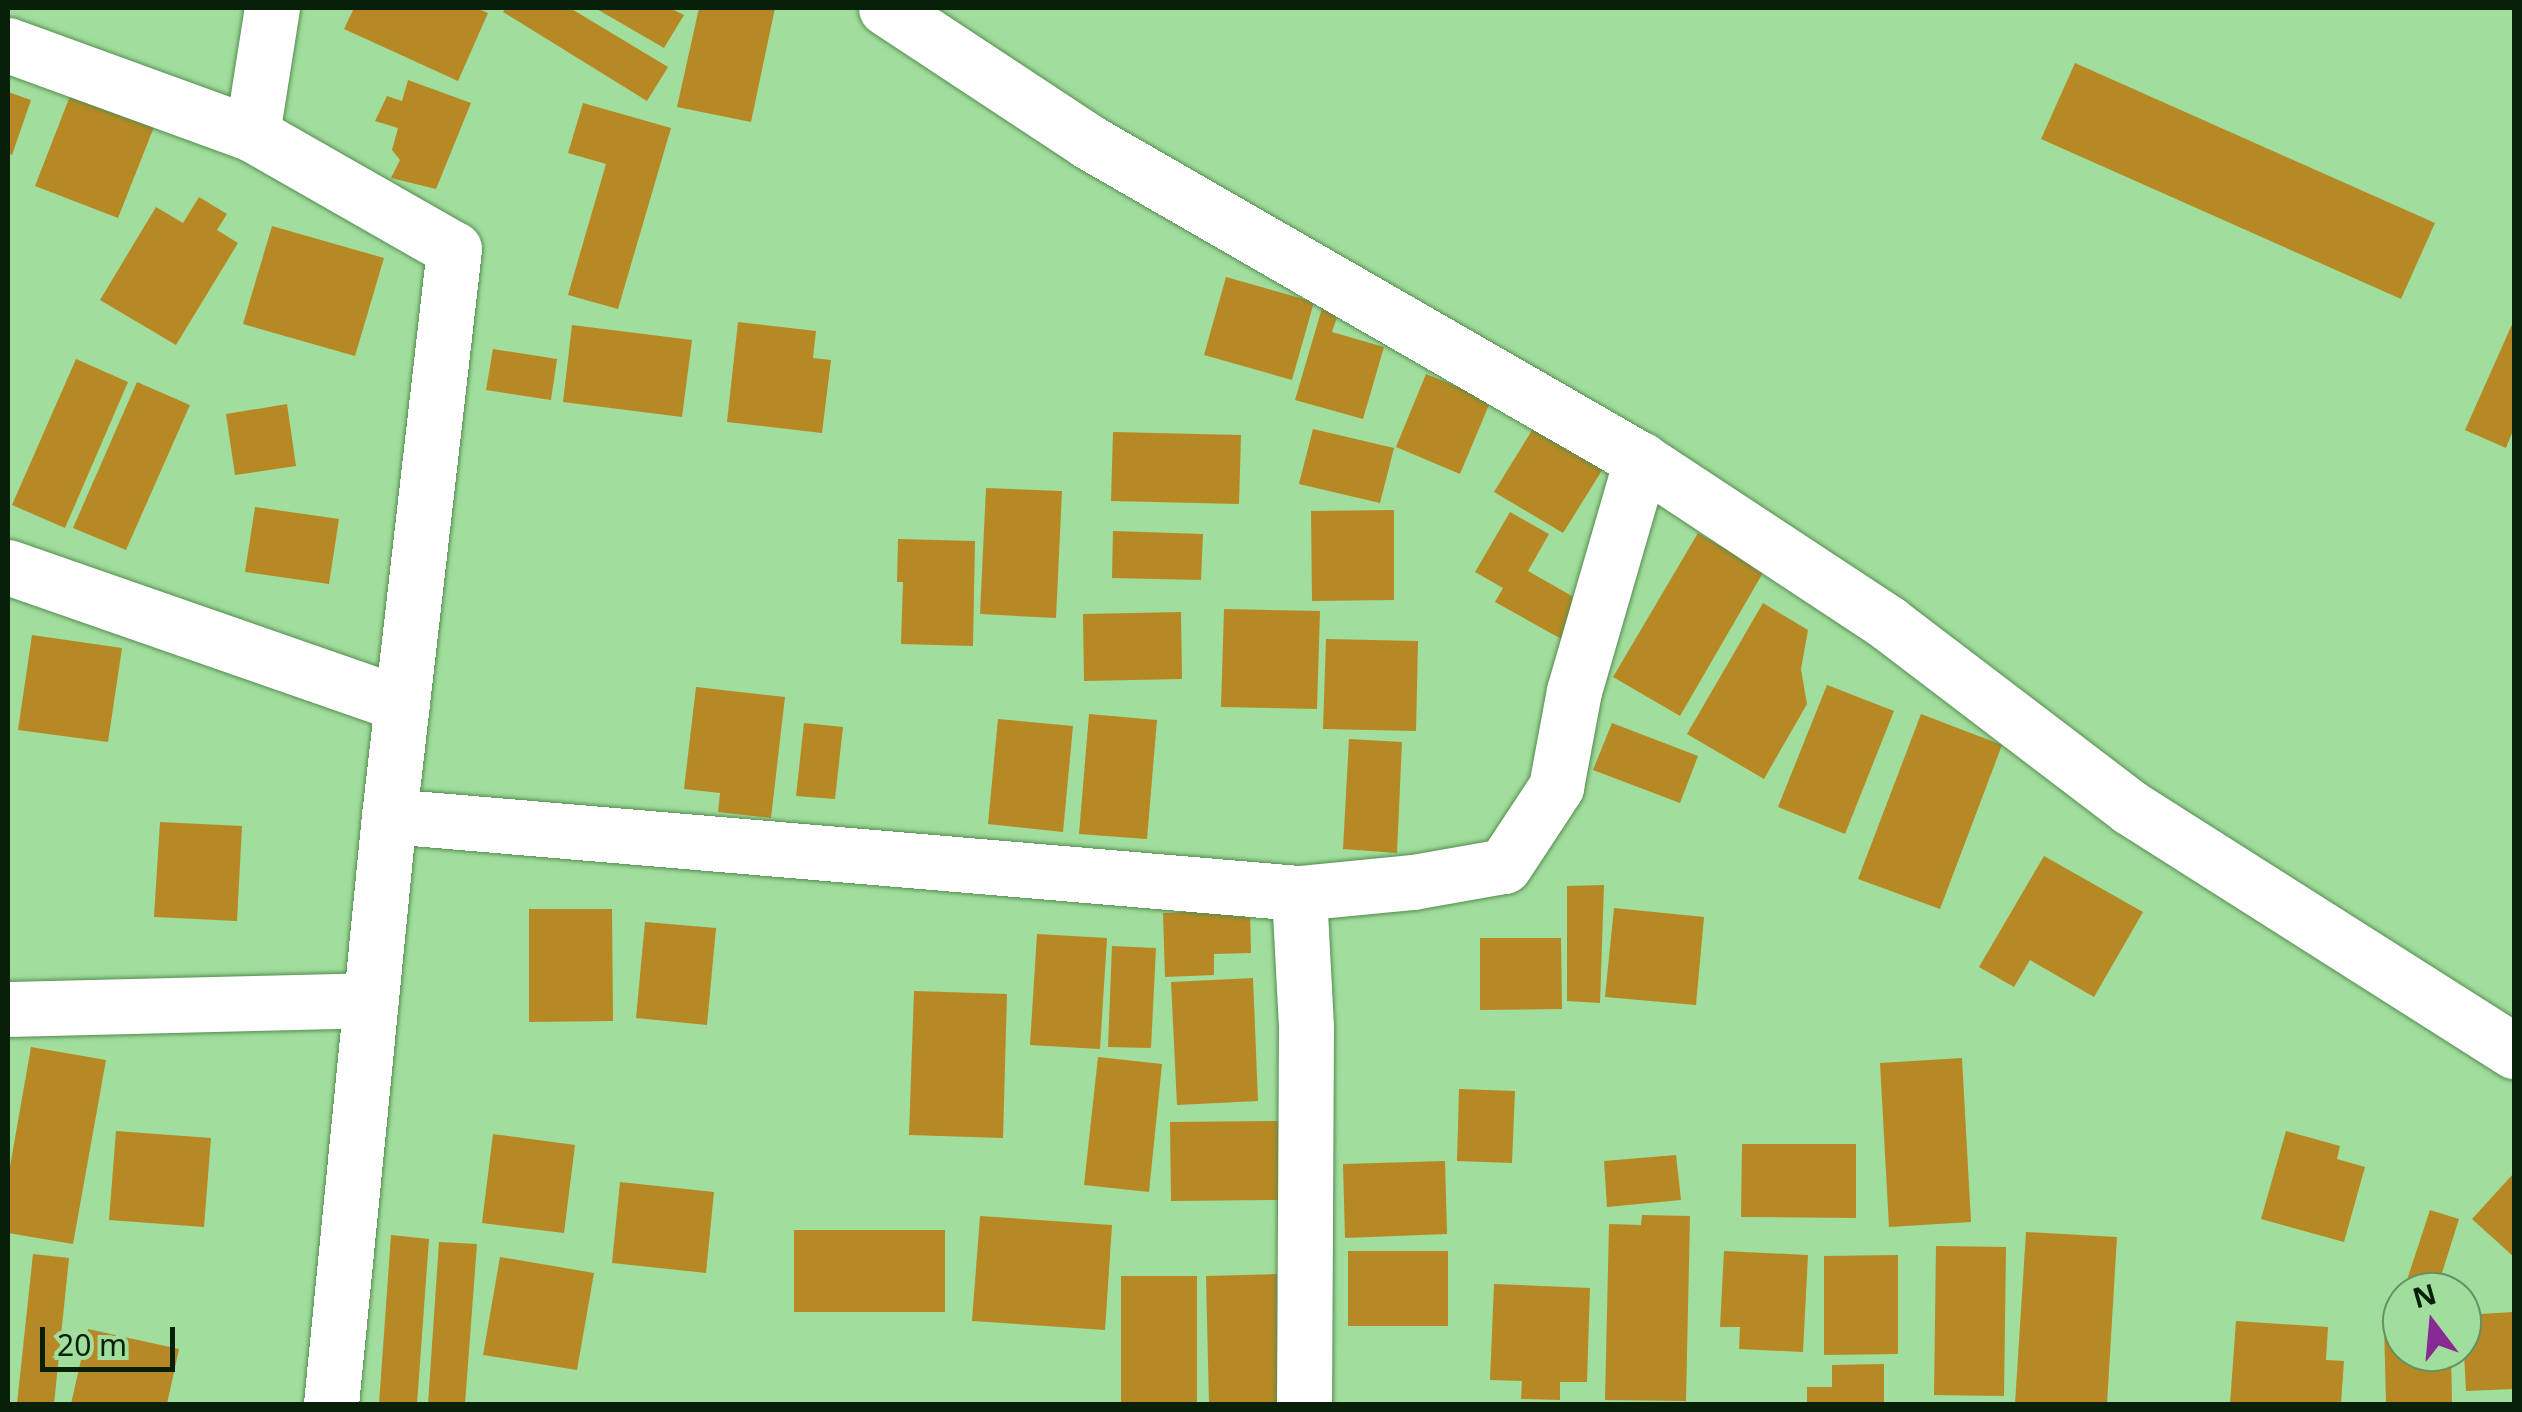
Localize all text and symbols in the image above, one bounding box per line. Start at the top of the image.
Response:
north arrow [2382,1272,2482,1372]
text: N [2408,1274,2440,1316]
scale bar [45,1307,180,1369]
text: 20 m [57,1324,127,1365]

